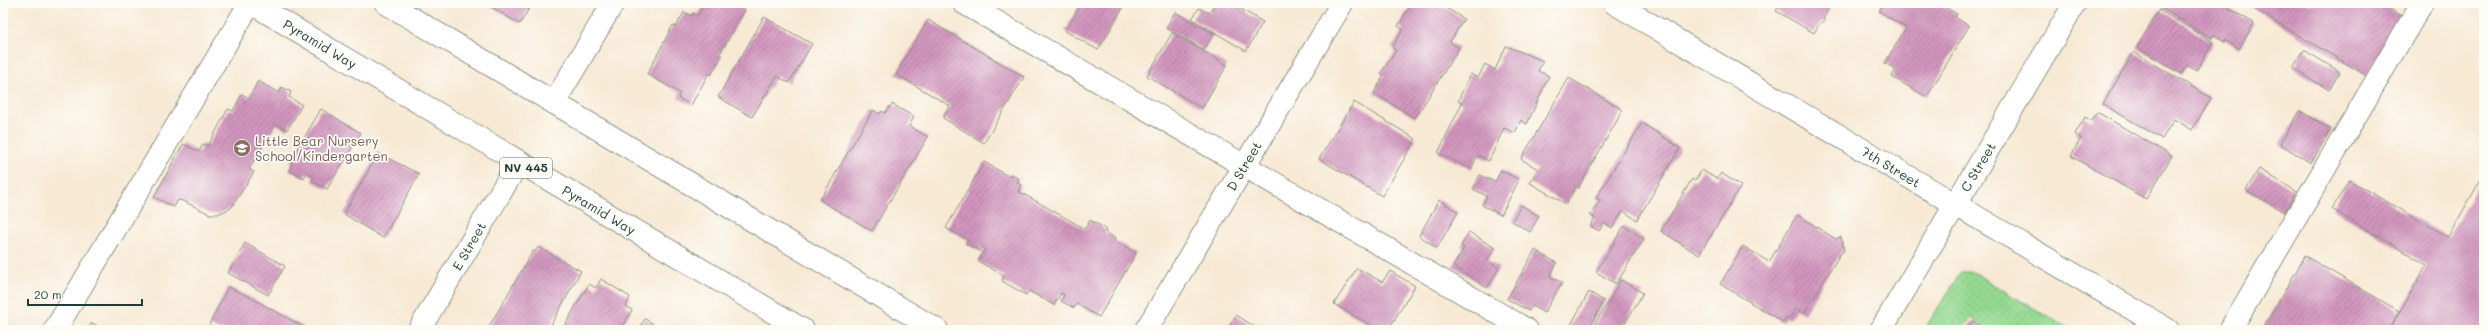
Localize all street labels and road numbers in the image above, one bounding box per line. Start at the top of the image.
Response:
street label: Pyramid Way [281,15,360,72]
street label: D Street [1222,138,1265,193]
street label: C Street [1956,139,1999,195]
street label: 7th Street [1859,142,1924,191]
road number: NV 445 [500,158,552,178]
street label: Pyramid Way [560,181,639,238]
street label: E Street [448,218,489,273]

